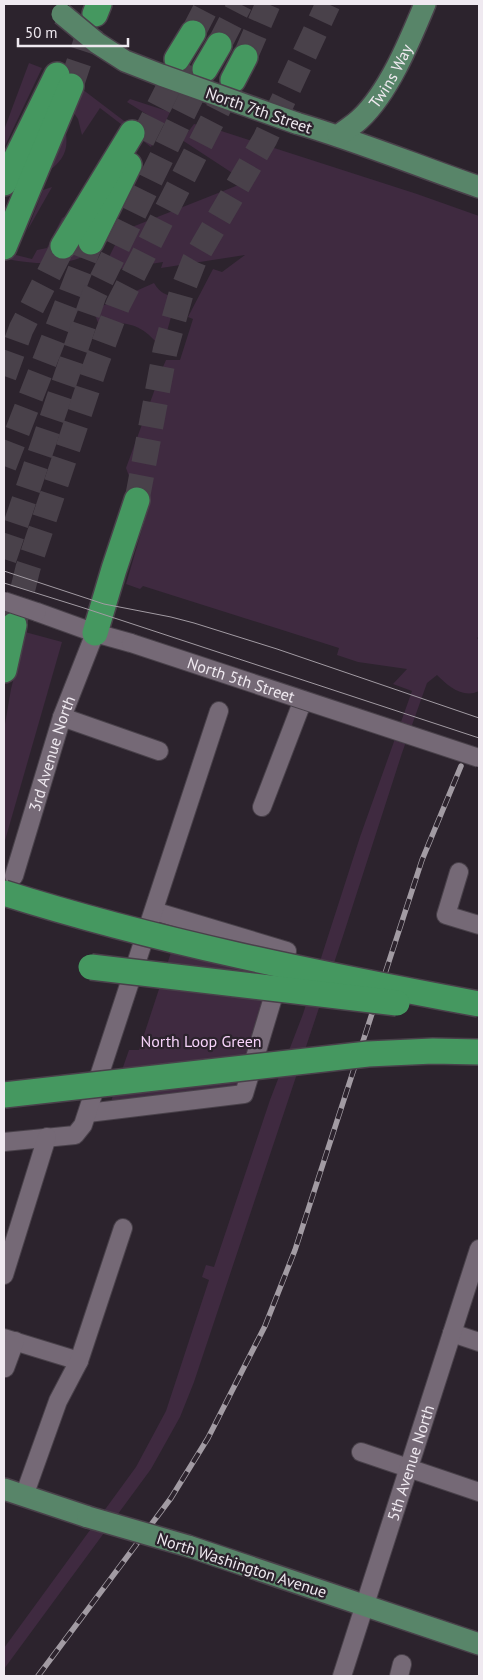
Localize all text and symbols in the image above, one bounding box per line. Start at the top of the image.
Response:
scale bar [18,15,128,47]
text: 50 m [25,23,58,42]
street label: Twins Way [364,40,417,112]
street label: North 7th Street [203,82,315,138]
street label: North 5th Street [185,652,298,707]
street label: 3rd Avenue North [24,693,79,814]
park label: North Loop Green [140,1031,262,1051]
street label: 5th Avenue North [383,1402,438,1523]
street label: North Washington Avenue [155,1528,329,1602]

